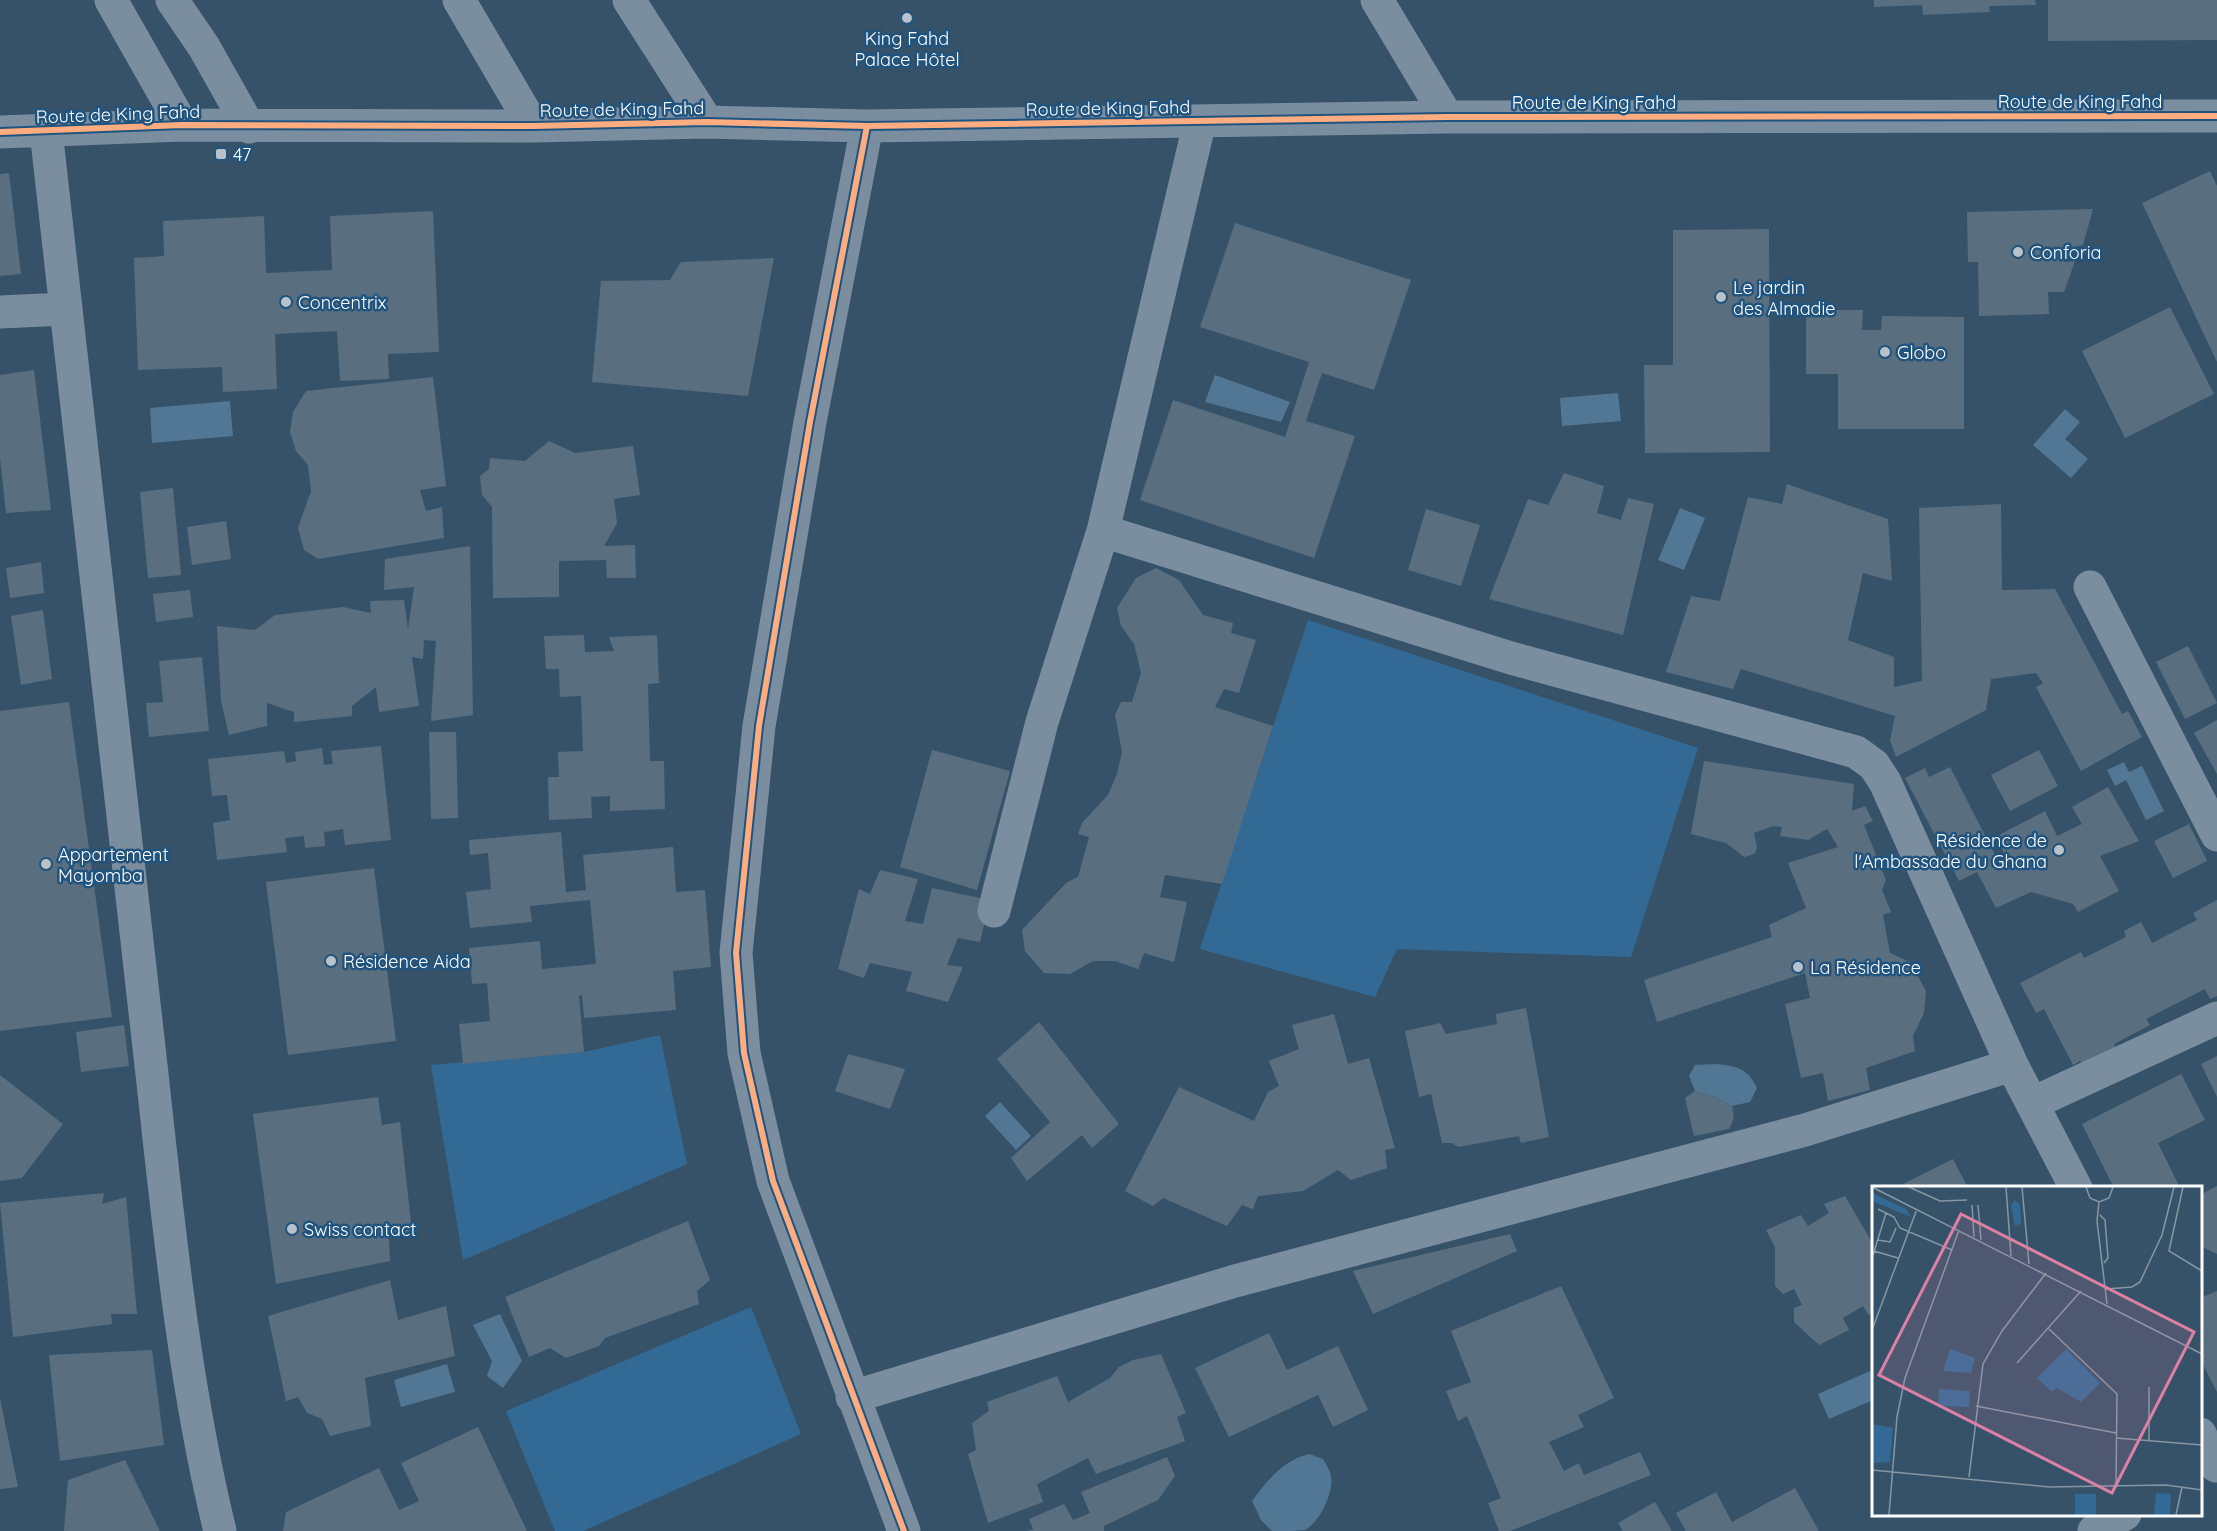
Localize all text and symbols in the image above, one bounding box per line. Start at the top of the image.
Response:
marker: King Fahd Palace Hôtel [900,11,914,25]
place label: King Fahd Palace Hôtel [854,27,960,71]
street label: Route de King Fahd [1998,90,2162,113]
street label: Route de King Fahd [1512,91,1676,114]
street label: Route de King Fahd [1026,95,1190,121]
street label: Route de King Fahd [540,96,704,122]
street label: Route de King Fahd [35,100,201,128]
place label: 47 [233,143,251,166]
marker: 47 [214,147,228,161]
place label: Conforia [2030,241,2101,264]
marker: Conforia [2011,245,2025,259]
place label: Le jardin des Almadie [1733,276,1835,320]
marker: Le jardin des Almadie [1714,290,1728,304]
place label: Concentrix [298,291,387,314]
marker: Concentrix [279,295,293,309]
place label: Globo [1897,341,1946,364]
marker: Globo [1878,345,1892,359]
place label: Résidence de l'Ambassade du Ghana [1854,829,2047,873]
place label: Appartement Mayomba [58,843,169,887]
marker: Résidence de l'Ambassade du Ghana [2052,843,2066,857]
marker: Appartement Mayomba [39,857,53,871]
place label: Résidence Aida [343,950,471,973]
marker: Résidence Aida [324,954,338,968]
place label: La Résidence [1810,956,1921,979]
marker: La Résidence [1791,960,1805,974]
inset map [1872,1186,2202,1516]
place label: Swiss contact [304,1218,416,1241]
marker: Swiss contact [285,1222,299,1236]

